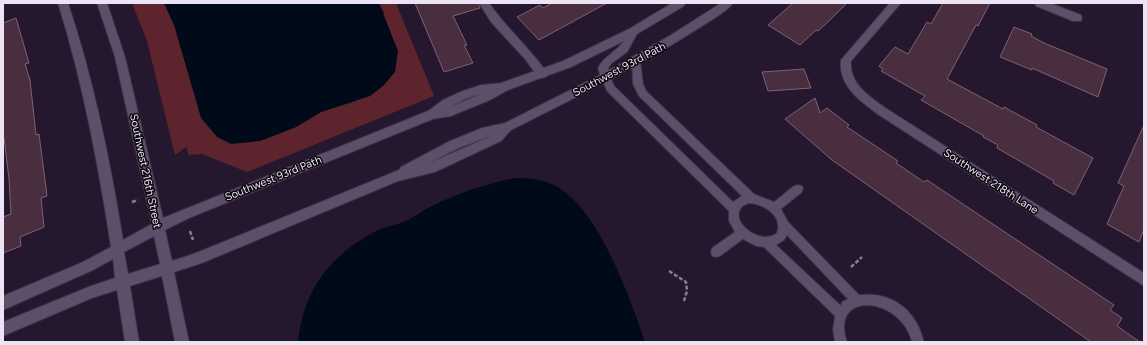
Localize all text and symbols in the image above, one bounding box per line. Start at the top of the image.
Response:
street label: Southwest 93rd Path [571,39,668,99]
street label: Southwest 216th Street [127,113,164,230]
street label: Southwest 218th Lane [941,146,1040,217]
street label: Southwest 93rd Path [223,153,323,204]

